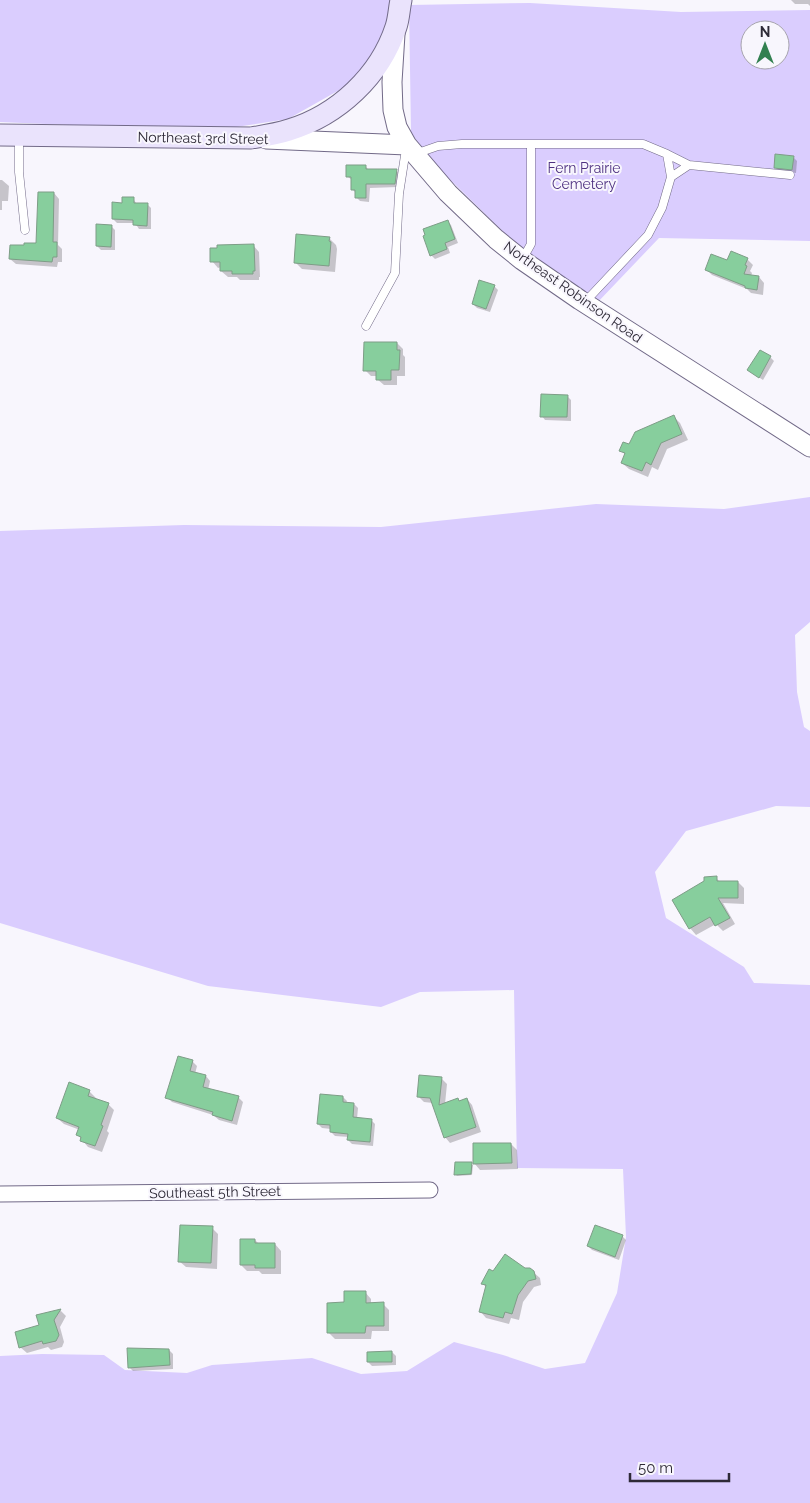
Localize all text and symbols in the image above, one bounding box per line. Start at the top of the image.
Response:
north arrow [740,20,790,70]
text: N [760,24,770,40]
street label: Northeast 3rd Street [137,129,269,147]
park label: Fern Prairie Cemetery [547,160,621,192]
street label: Northeast Robinson Road [501,238,645,346]
street label: Southeast 5th Street [149,1183,281,1201]
scale bar [630,1450,729,1482]
text: 50 m [638,1459,673,1477]

